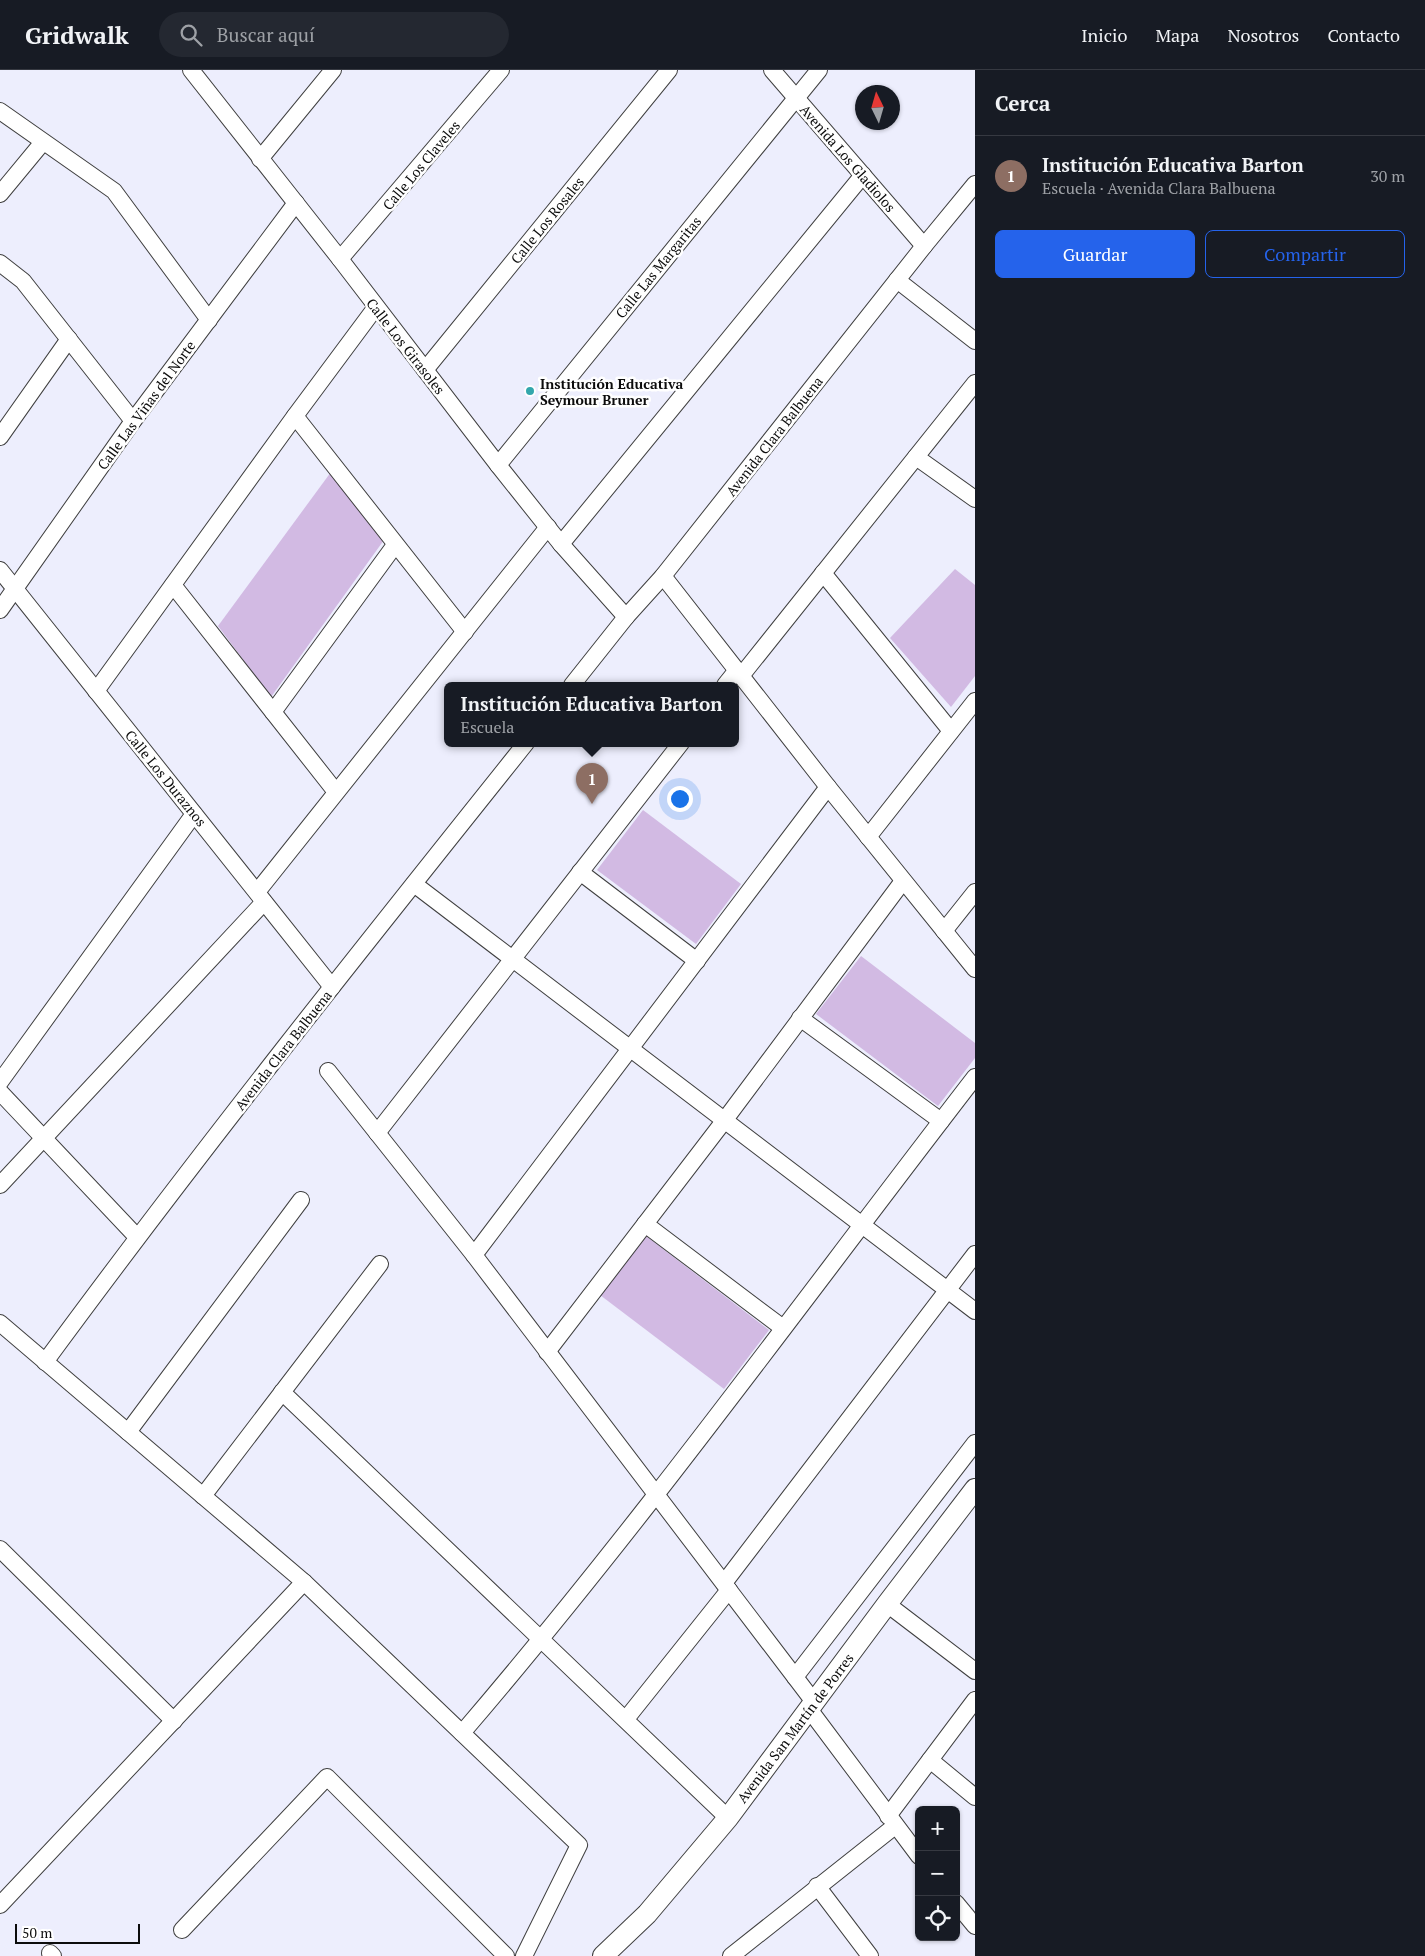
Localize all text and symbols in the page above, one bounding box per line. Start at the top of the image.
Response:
search box [159,12,509,57]
text: Gridwalk [25,19,129,51]
icon: search [177,21,205,49]
text: Buscar aquí [217,22,315,47]
text: Inicio [1081,23,1127,47]
text: Mapa [1155,23,1199,47]
text: Nosotros [1227,23,1299,47]
text: Contacto [1327,23,1400,47]
north arrow [855,85,900,130]
text: Cerca [995,89,1050,117]
street label: Avenida Los Gladiolos [796,100,900,216]
street label: Calle Los Claveles [378,116,464,214]
text: Institución Educativa Barton [1042,152,1304,177]
text: 1 [1006,165,1016,187]
text: 30 m [1370,165,1405,187]
street label: Calle Los Rosales [506,173,588,267]
text: Escuela · Avenida Clara Balbuena [1042,177,1276,199]
street label: Calle Las Margaritas [611,212,705,322]
button: Guardar [995,230,1195,278]
button: Compartir [1205,230,1405,278]
street label: Calle Los Girasoles [362,294,450,398]
street label: Calle Las Viñas del Norte [93,337,199,473]
street label: Avenida Clara Balbuena [721,372,827,500]
place label: Institución Educativa Seymour Bruner [540,374,684,409]
marker: Institución Educativa Seymour Bruner [524,385,536,397]
popup [444,682,739,747]
text: Institución Educativa Barton [461,691,722,716]
text: Escuela [461,716,514,738]
street label: Calle Los Duraznos [121,726,211,830]
pin: 1 [576,763,608,804]
your location [667,786,693,812]
street label: Avenida Clara Balbuena [230,986,336,1114]
street label: Avenida San Martín de Porres [732,1649,858,1807]
map controls [915,1806,960,1941]
button: + [915,1806,960,1851]
button: − [915,1851,960,1896]
button: locate [915,1896,960,1941]
scale bar [15,1921,140,1944]
text: 50 m [22,1923,52,1942]

